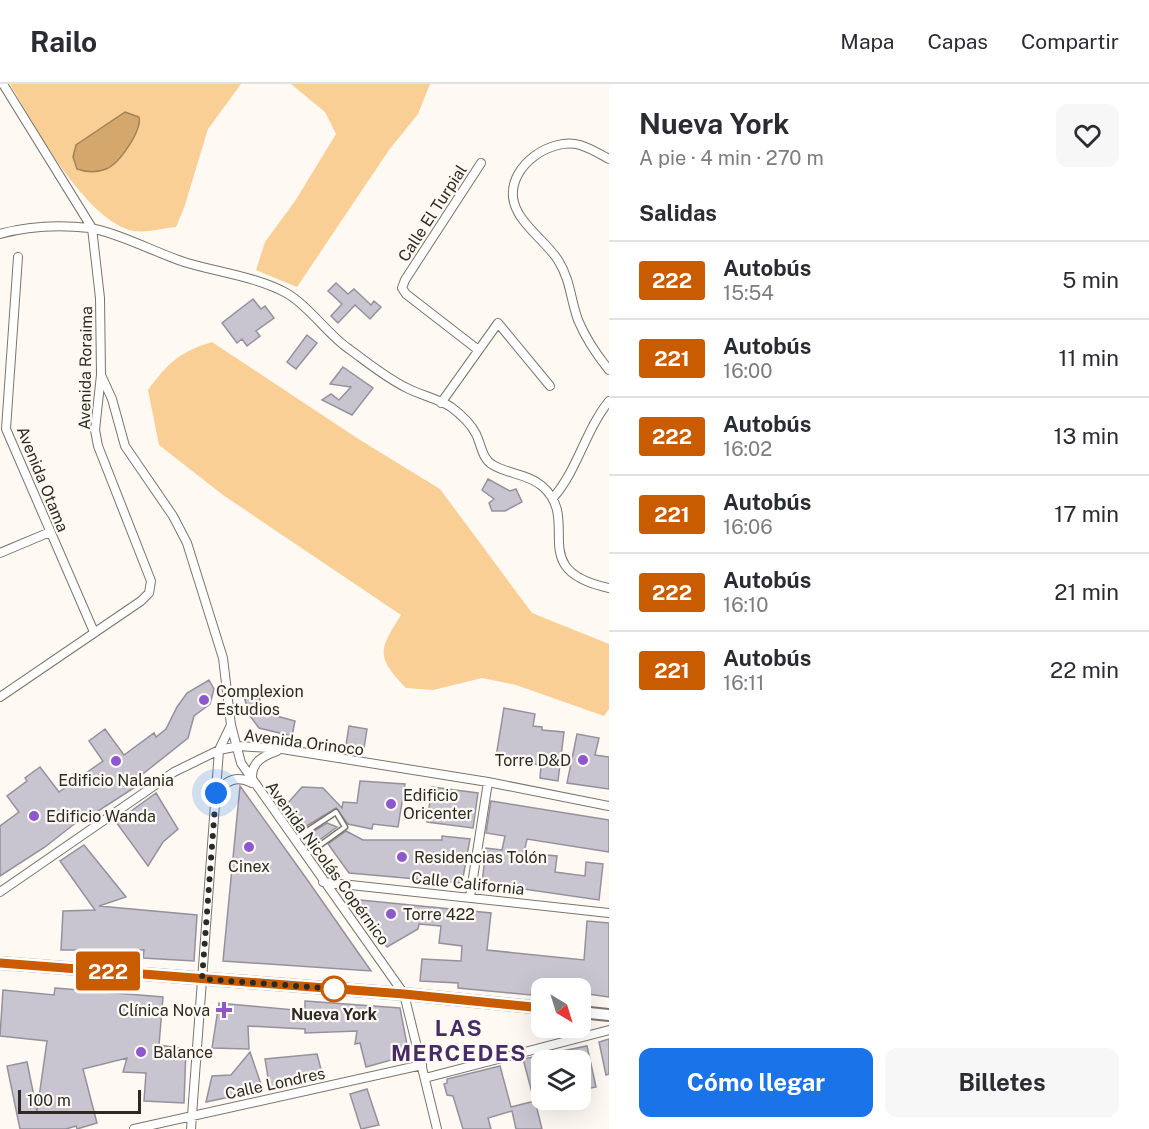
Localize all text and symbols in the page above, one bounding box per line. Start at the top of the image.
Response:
text: Railo [30,25,97,58]
text: Mapa [840,29,894,54]
text: Capas [927,29,988,54]
text: Compartir [1021,29,1119,54]
button: heart [1056,104,1119,167]
text: Nueva York [639,107,789,140]
text: A pie · 4 min · 270 m [639,146,824,170]
street label: Calle El Turpial [394,161,471,265]
text: Salidas [639,200,717,226]
text: Autobús [723,255,811,281]
text: 5 min [1062,267,1119,293]
text: 222 [652,268,692,293]
text: 15:54 [723,281,774,305]
street label: Avenida Roraima [75,306,96,430]
text: Autobús [723,333,811,359]
text: 11 min [1058,345,1119,371]
text: 221 [654,346,690,371]
text: 16:00 [723,359,772,383]
text: Autobús [723,411,811,437]
text: 13 min [1054,423,1119,449]
street label: Avenida Otama [13,424,72,535]
text: 222 [652,424,692,449]
text: 16:02 [723,437,772,461]
text: Autobús [723,489,811,515]
text: 17 min [1054,501,1119,527]
text: 221 [654,502,690,527]
text: 16:06 [723,515,773,539]
text: Autobús [723,567,811,593]
text: 21 min [1054,579,1119,605]
text: 222 [652,580,692,605]
text: 16:10 [723,593,768,617]
text: Autobús [723,645,811,671]
text: 22 min [1050,657,1119,683]
text: 221 [654,658,690,683]
text: 16:11 [723,671,764,695]
place label: Complexion Estudios [216,682,304,719]
marker: Complexion Estudios [197,693,211,707]
street label: Avenida Orinoco [243,726,365,759]
place label: Torre D&D [495,751,571,770]
marker: Torre D&D [576,753,590,767]
marker: Edificio Nalania [109,754,123,768]
place label: Edificio Nalania [58,771,174,790]
your location [201,778,231,808]
street label: Avenida Nicolás Copérnico [262,778,393,949]
place label: Edificio Oricenter [403,786,473,823]
marker: Edificio Oricenter [384,797,398,811]
place label: Edificio Wanda [46,807,156,826]
marker: Edificio Wanda [27,809,41,823]
marker: Cinex [242,840,256,854]
place label: Residencias Tolón [414,848,547,867]
marker: Residencias Tolón [395,850,409,864]
place label: Cinex [228,857,270,876]
street label: Calle California [410,868,525,899]
place label: Torre 422 [403,905,475,924]
marker: Torre 422 [384,907,398,921]
line badge: 222 [74,952,142,990]
text: 222 [88,959,128,984]
marker: Nueva York [321,976,347,1002]
north arrow [531,978,591,1038]
map controls [531,978,591,1110]
place label: Clínica Nova [118,1001,210,1020]
marker: Clínica Nova [215,1001,233,1019]
place label: Nueva York [291,1005,377,1024]
district label: LAS MERCEDES [391,1015,527,1066]
place label: Balance [153,1043,213,1062]
marker: Balance [134,1045,148,1059]
button: Cómo llegar [639,1048,873,1117]
button: Billetes [885,1048,1119,1117]
button: layers [531,1050,591,1110]
street label: Calle Londres [223,1064,327,1103]
scale bar [18,1087,141,1114]
text: 100 m [27,1091,71,1110]

